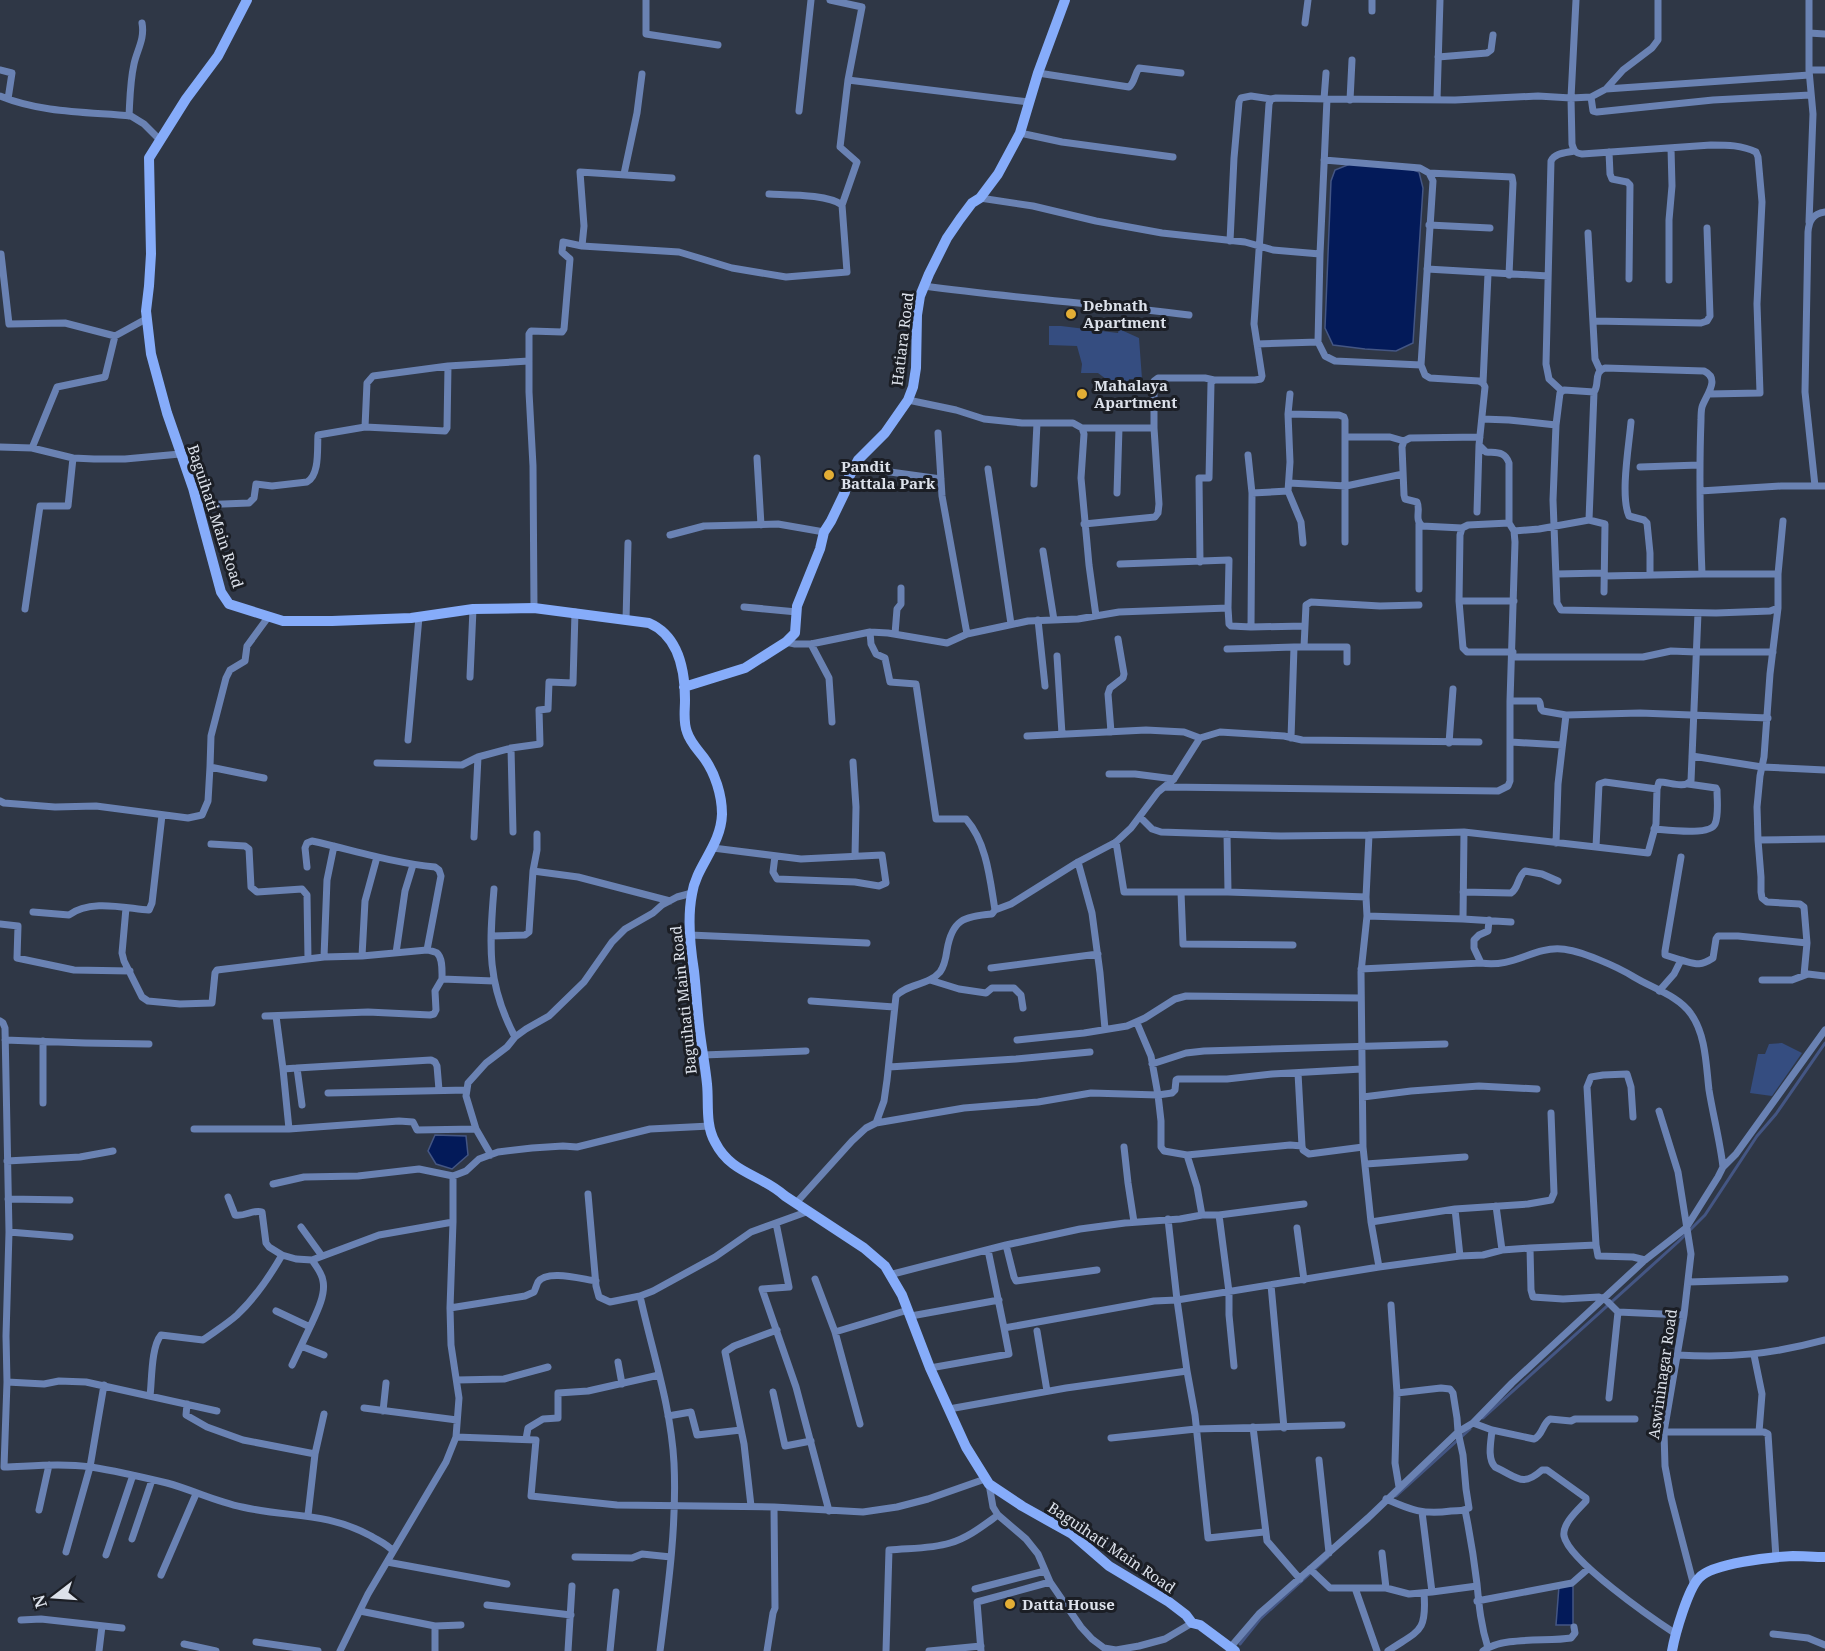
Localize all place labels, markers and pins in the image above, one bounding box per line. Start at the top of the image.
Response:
place label: Debnath Apartment [1083,295,1166,332]
marker: Debnath Apartment [1064,307,1078,321]
place label: Mahalaya Apartment [1094,375,1177,412]
marker: Mahalaya Apartment [1075,387,1089,401]
place label: Pandit Battala Park [841,456,936,493]
marker: Pandit Battala Park [822,468,836,482]
place label: Datta House [1022,1594,1115,1614]
marker: Datta House [1003,1597,1017,1611]

